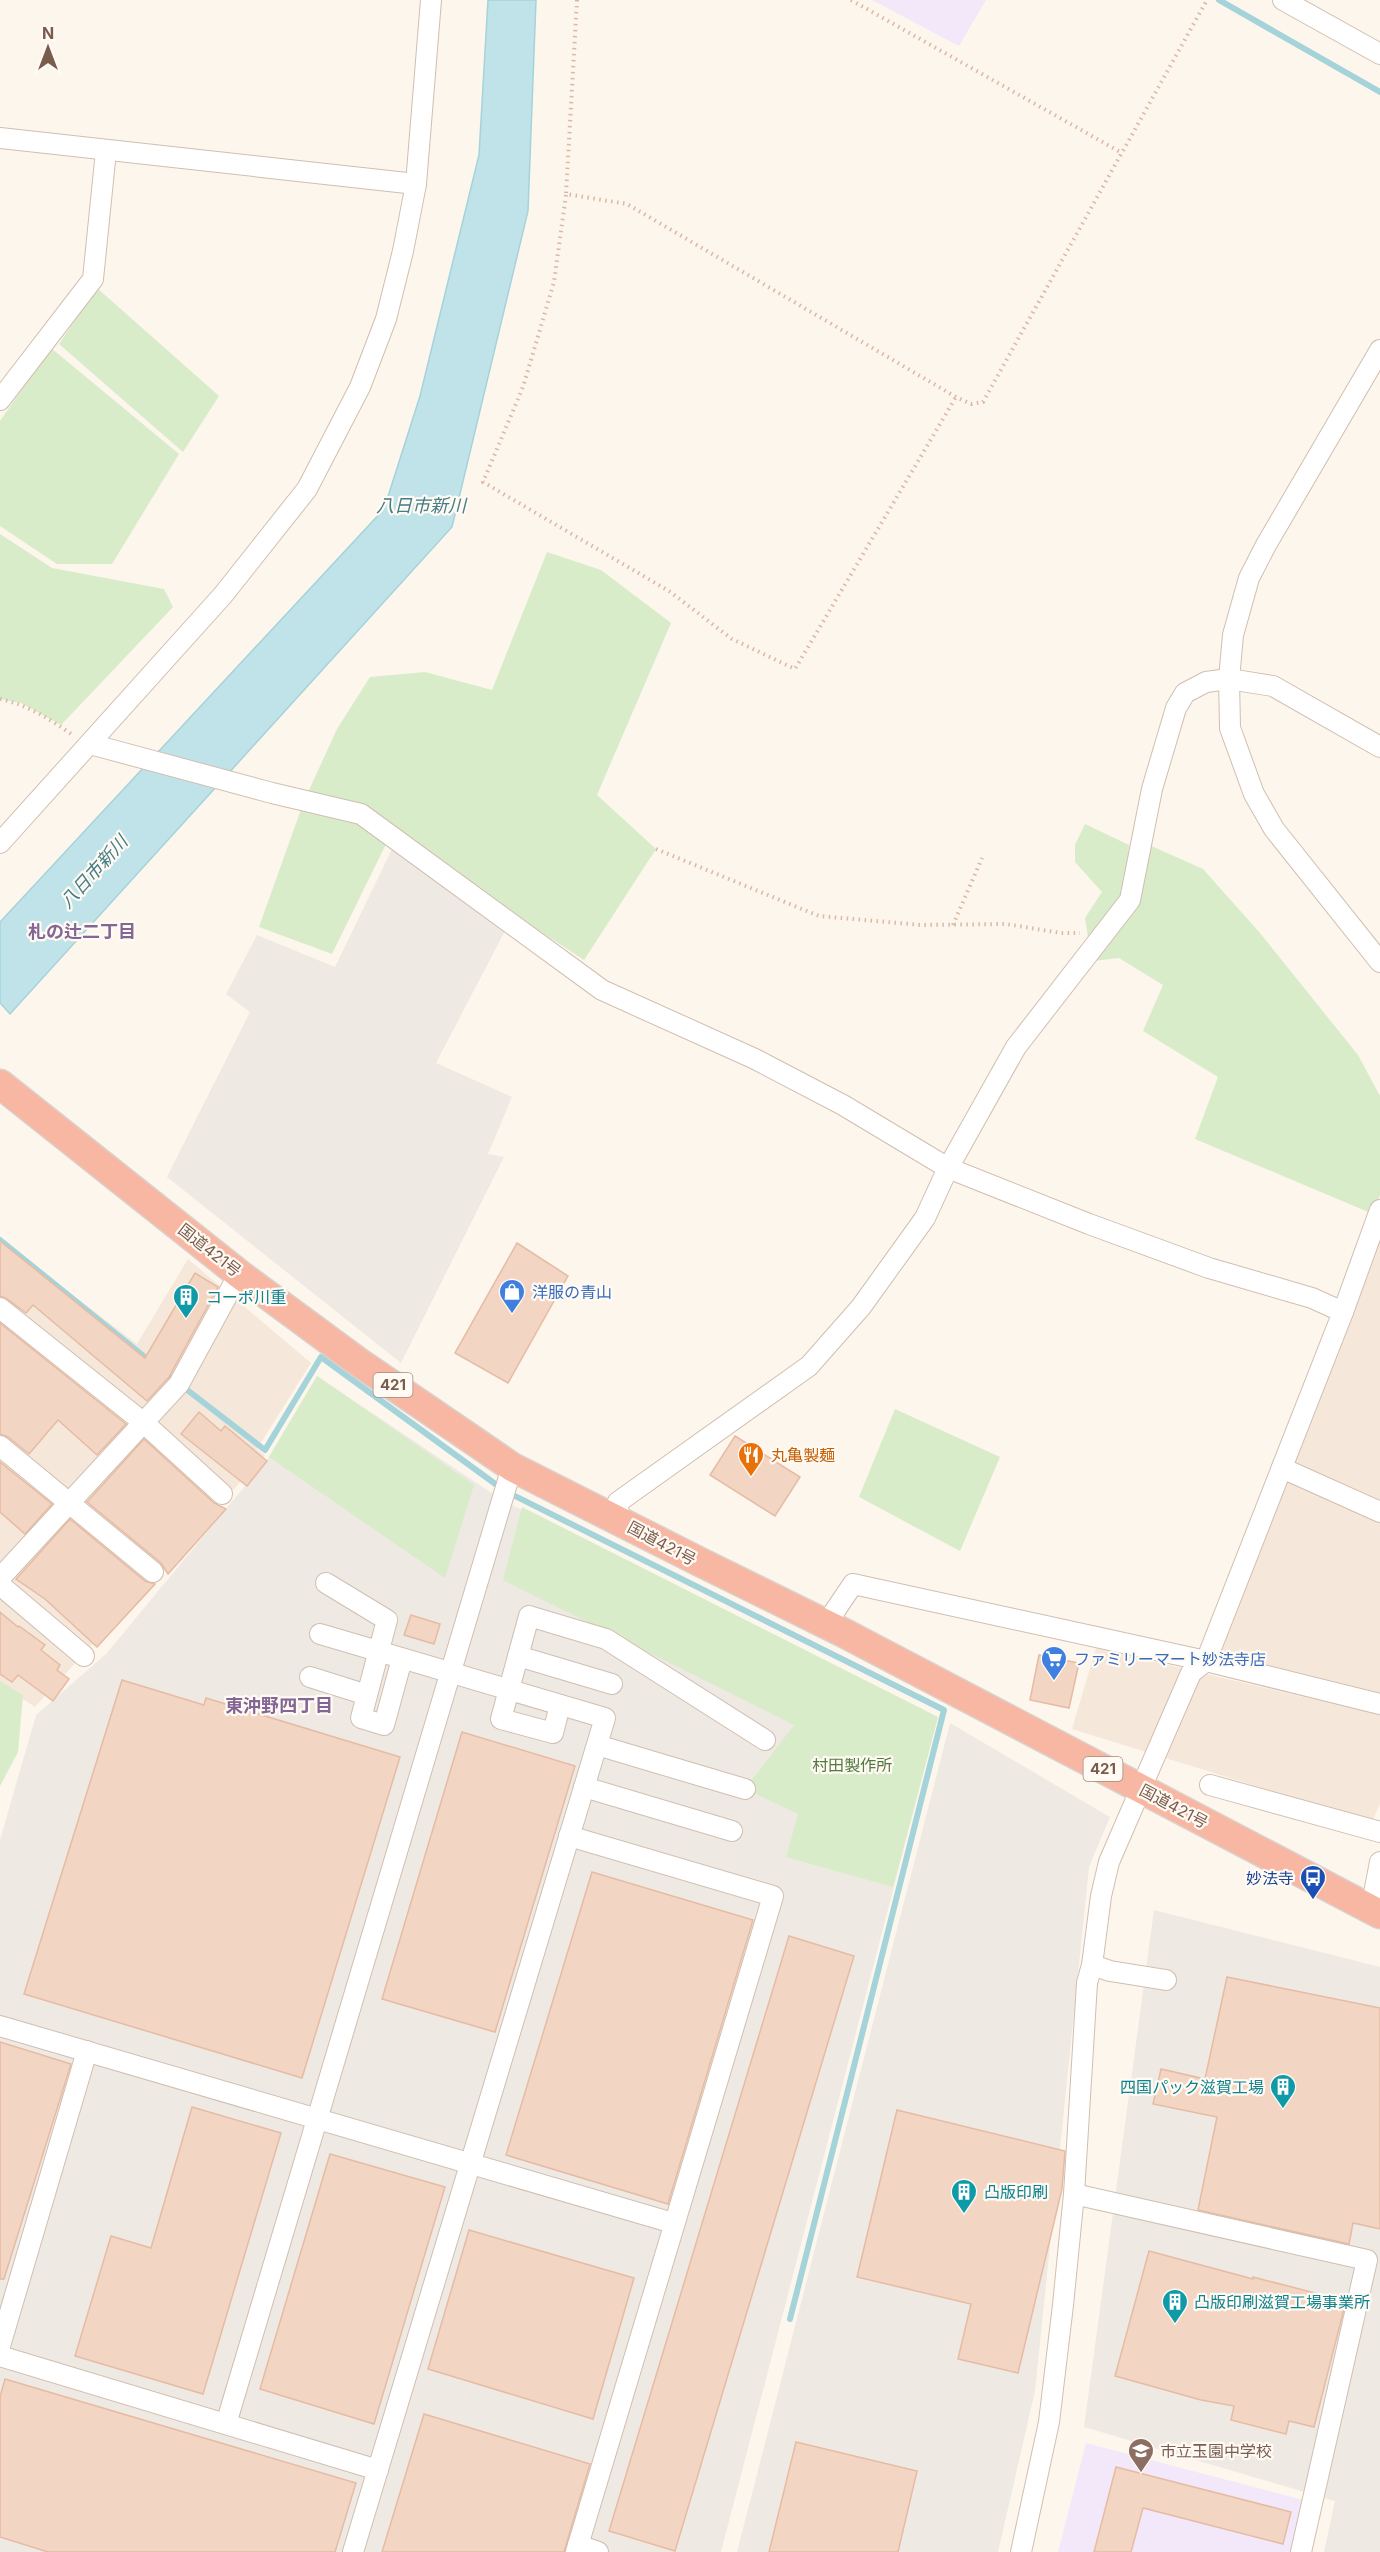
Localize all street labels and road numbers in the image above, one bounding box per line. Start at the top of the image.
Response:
street label: 国道421号 [174,1219,246,1281]
road number: 421 [374,1373,412,1397]
street label: 国道421号 [624,1517,700,1569]
road number: 421 [1084,1757,1122,1781]
street label: 国道421号 [1136,1780,1212,1832]

